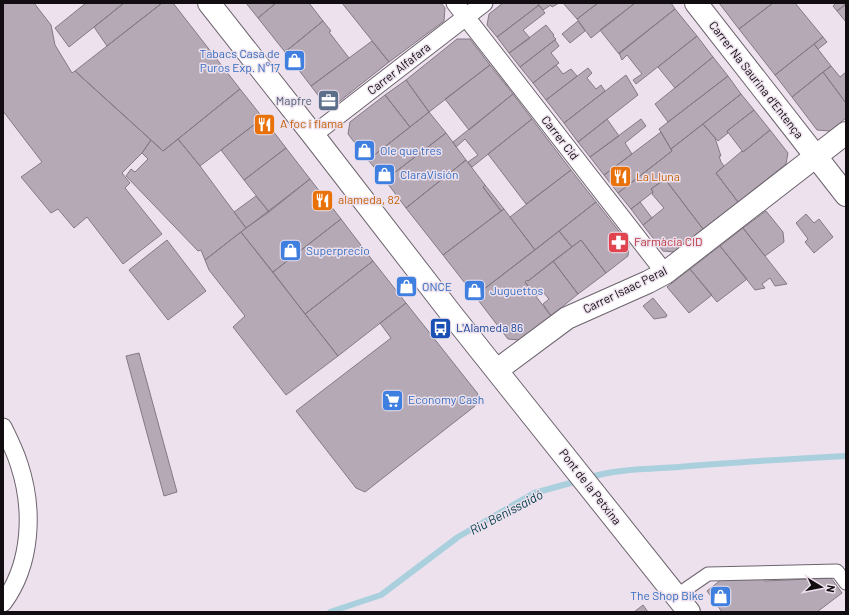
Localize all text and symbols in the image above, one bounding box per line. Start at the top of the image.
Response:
street label: Carrer Na Saurina d'Entença [707,18,807,141]
street label: Carrer Alfafara [364,39,433,97]
place label: Tabacs Casa de Puros Exp. N°17 [200,46,280,74]
shop icon: Tabacs Casa de Puros Exp. N°17 [282,48,308,74]
office icon: Mapfre [315,88,341,114]
place label: Mapfre [276,93,312,107]
restaurant icon: A foc i flama [251,111,277,137]
street label: Carrer Cid [539,113,582,162]
place label: A foc i flama [280,116,343,130]
shop icon: Ole que tres [352,138,378,164]
place label: Ole que tres [380,143,442,157]
shop icon: ClaraVisión [372,162,398,188]
restaurant icon: La Lluna [607,164,633,190]
place label: ClaraVisión [400,167,459,181]
place label: La Lluna [636,169,680,183]
restaurant icon: alameda, 82 [310,187,336,213]
place label: alameda, 82 [338,192,400,206]
pharmacy icon: Farmàcia CID [606,229,632,255]
place label: Farmàcia CID [634,234,703,248]
shop icon: Superprecio [277,238,303,264]
place label: Superprecio [306,243,370,257]
street label: Carrer Isaac Peral [580,263,669,315]
shop icon: ONCE [394,274,420,300]
shop icon: Juguettos [462,278,488,304]
place label: ONCE [422,279,452,293]
place label: Juguettos [490,283,544,297]
bus stop icon: L'Alameda 86 [427,315,453,341]
place label: L'Alameda 86 [456,320,523,334]
supermarket icon: Economy Cash [380,387,406,413]
place label: Economy Cash [408,392,484,406]
street label: Pont de la Petxina [557,446,625,527]
water label: Riu Benissaidó [467,486,546,538]
north arrow [801,567,841,607]
shop icon: The Shop Bike [707,583,733,609]
text: N [824,584,838,594]
place label: The Shop Bike [630,588,704,602]

